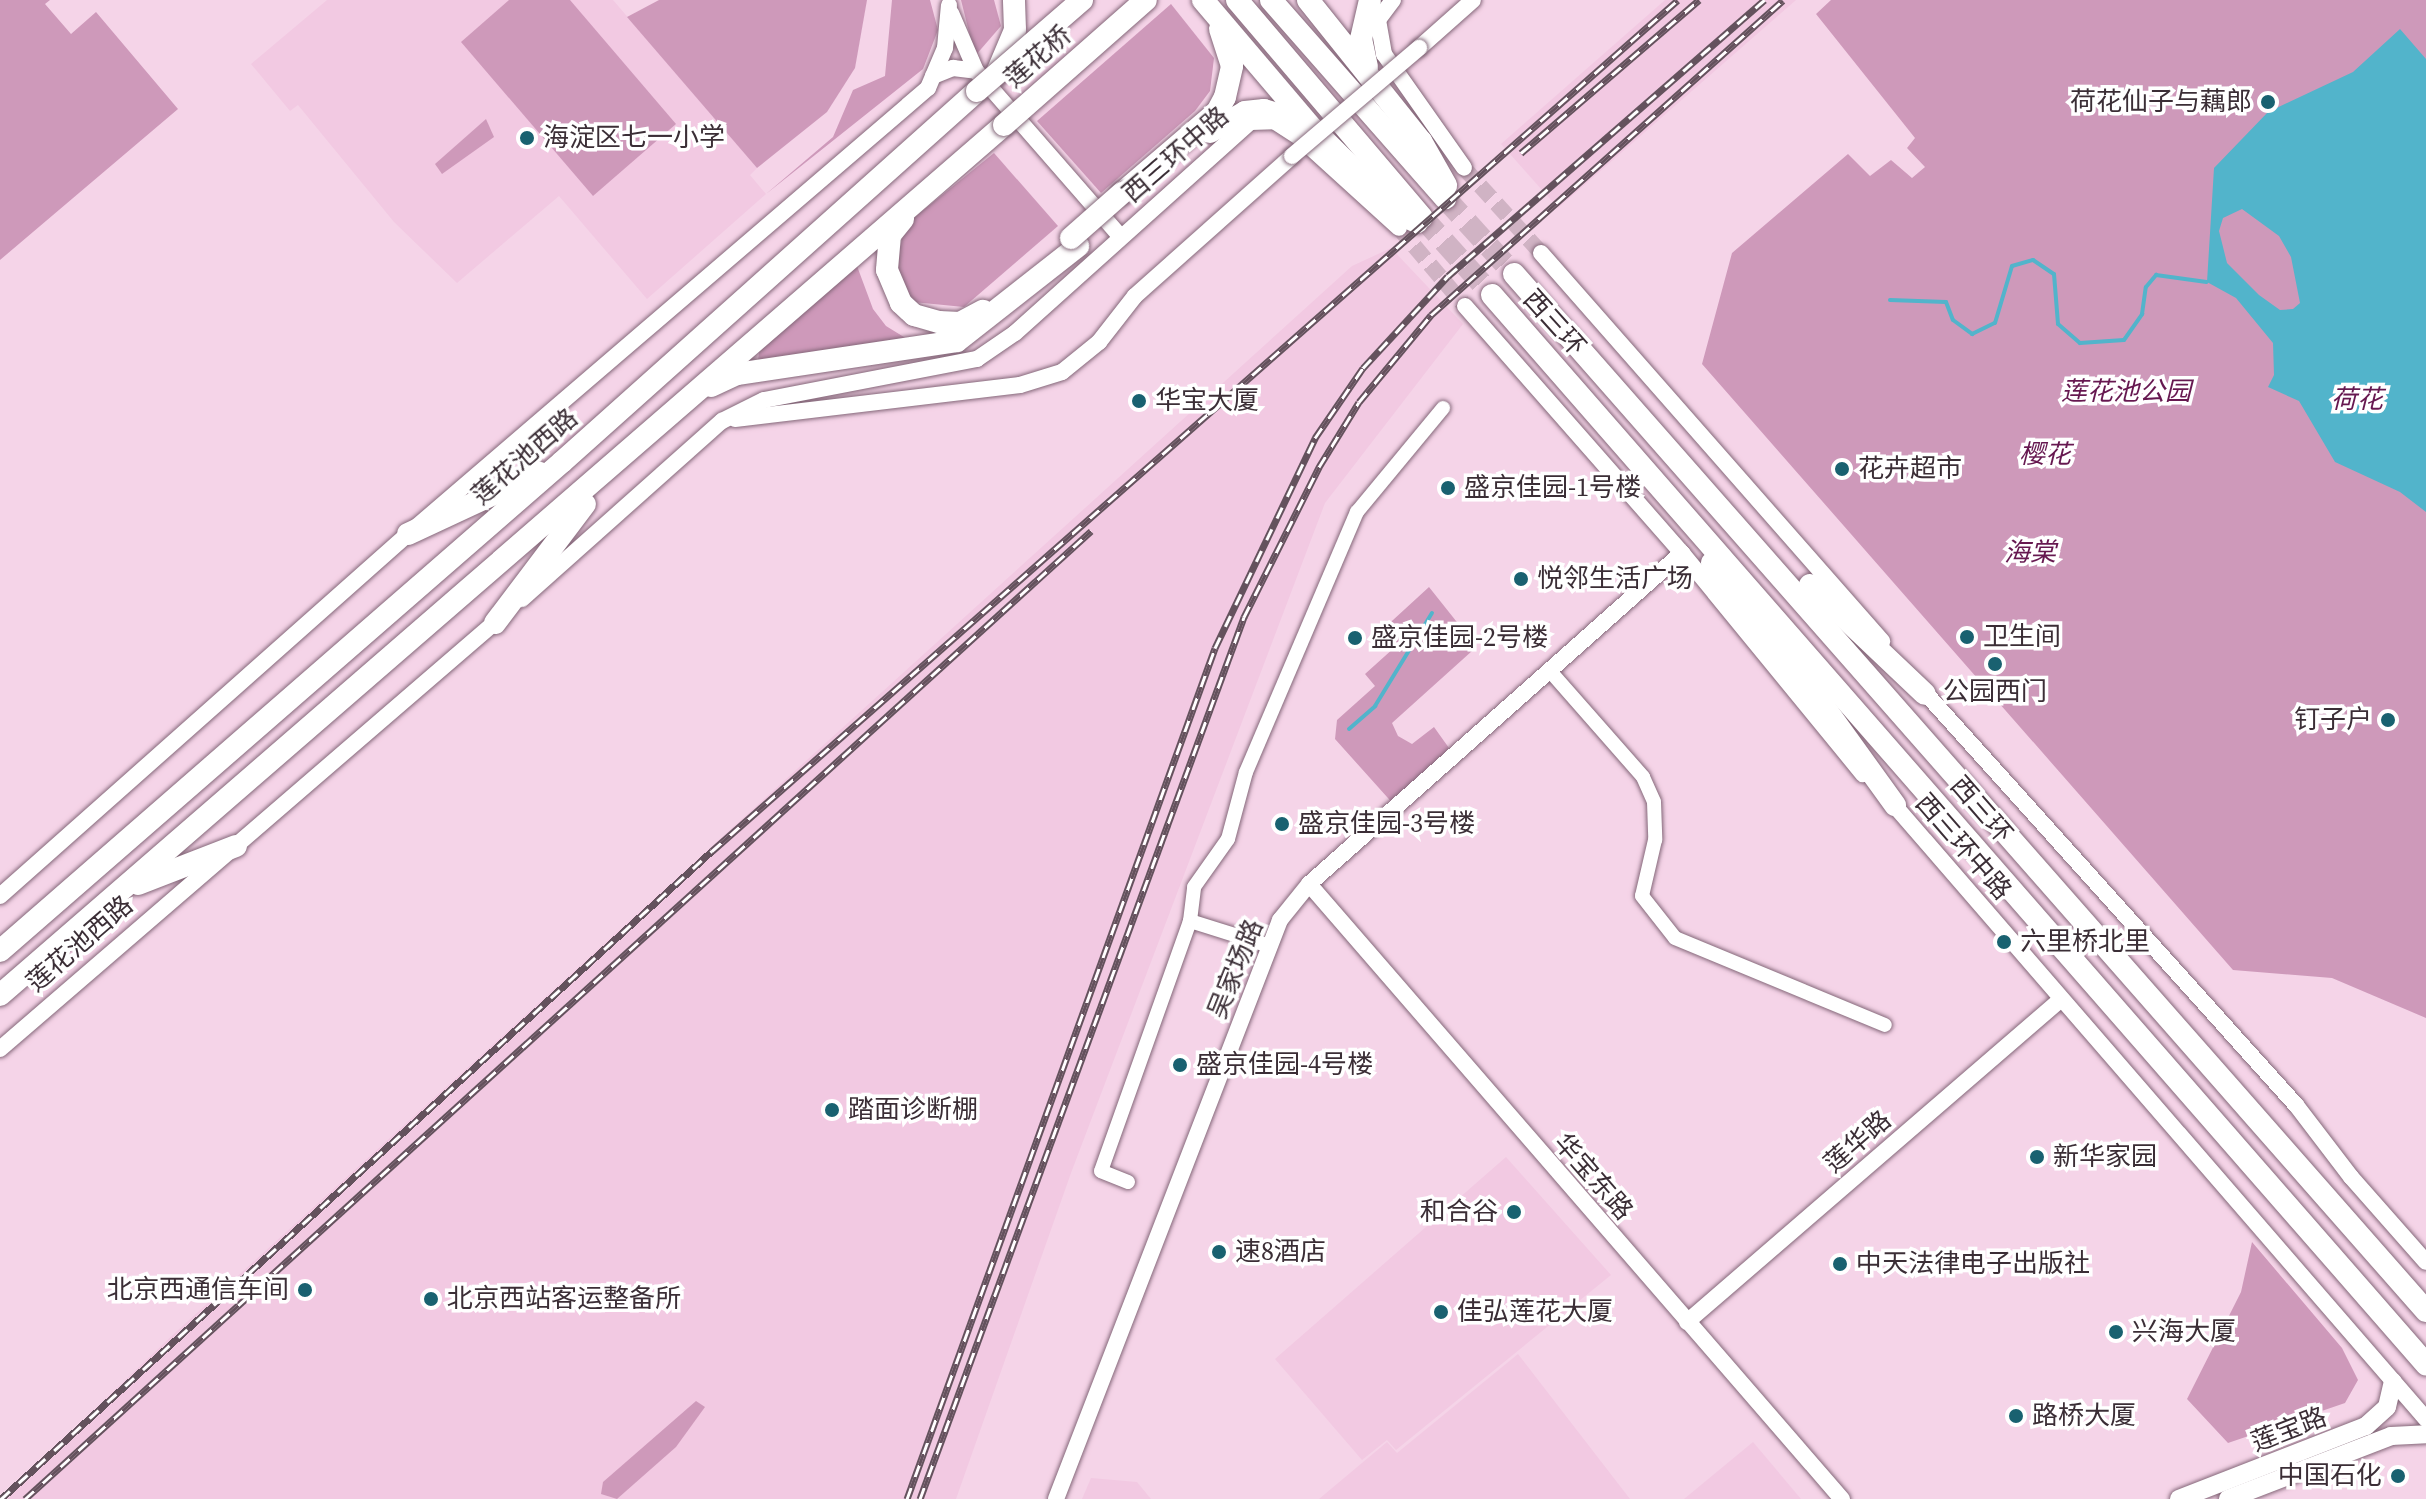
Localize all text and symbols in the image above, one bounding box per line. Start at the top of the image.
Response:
street label: 莲花桥 [998,20,1078,94]
place label: 荷花仙子与藕郎 [2070,86,2252,118]
marker: 荷花仙子与藕郎 [2259,93,2277,111]
street label: 西三环中路 [1117,101,1235,209]
place label: 海淀区七一小学 [543,122,725,154]
marker: 海淀区七一小学 [518,129,536,147]
street label: 西三环 [1516,284,1592,362]
park label: 莲花池公园 [2061,376,2191,408]
park label: 荷花 [2331,384,2383,416]
place label: 华宝大厦 [1155,385,1259,417]
marker: 华宝大厦 [1130,392,1148,410]
street label: 莲花池西路 [466,403,584,511]
park label: 樱花 [2019,439,2071,471]
place label: 花卉超市 [1858,453,1962,485]
marker: 花卉超市 [1833,460,1851,478]
place label: 盛京佳园-1号楼 [1464,472,1641,504]
marker: 盛京佳园-1号楼 [1439,479,1457,497]
park label: 海棠 [2004,537,2056,569]
place label: 悦邻生活广场 [1537,563,1693,595]
marker: 悦邻生活广场 [1512,570,1530,588]
place label: 卫生间 [1983,621,2061,653]
place label: 盛京佳园-2号楼 [1371,622,1548,654]
marker: 卫生间 [1958,628,1976,646]
marker: 盛京佳园-2号楼 [1346,629,1364,647]
marker: 公园西门 [1986,655,2004,673]
place label: 公园西门 [1943,676,2047,708]
place label: 钉子户 [2294,704,2372,736]
marker: 钉子户 [2379,711,2397,729]
street label: 西三环 [1944,770,2018,850]
street label: 西三环中路 [1909,788,2017,906]
place label: 盛京佳园-3号楼 [1298,808,1475,840]
marker: 盛京佳园-3号楼 [1273,815,1291,833]
street label: 莲花池西路 [21,890,139,998]
street label: 吴家场路 [1202,915,1270,1023]
place label: 六里桥北里 [2020,926,2150,958]
marker: 六里桥北里 [1995,933,2013,951]
place label: 盛京佳园-4号楼 [1196,1049,1373,1081]
marker: 盛京佳园-4号楼 [1171,1056,1189,1074]
place label: 踏面诊断棚 [848,1094,978,1126]
marker: 踏面诊断棚 [823,1101,841,1119]
street label: 莲华路 [1818,1105,1898,1179]
street label: 华宝东路 [1547,1128,1639,1226]
place label: 新华家园 [2053,1141,2157,1173]
marker: 新华家园 [2028,1148,2046,1166]
place label: 和合谷 [1420,1196,1498,1228]
marker: 和合谷 [1505,1203,1523,1221]
place label: 速8酒店 [1235,1236,1326,1268]
marker: 速8酒店 [1210,1243,1228,1261]
place label: 中天法律电子出版社 [1856,1248,2090,1280]
marker: 中天法律电子出版社 [1831,1255,1849,1273]
place label: 北京西通信车间 [107,1274,289,1306]
marker: 北京西通信车间 [296,1281,314,1299]
place label: 北京西站客运整备所 [447,1283,681,1315]
marker: 北京西站客运整备所 [422,1290,440,1308]
place label: 佳弘莲花大厦 [1457,1296,1613,1328]
marker: 佳弘莲花大厦 [1432,1303,1450,1321]
place label: 兴海大厦 [2132,1316,2236,1348]
marker: 兴海大厦 [2107,1323,2125,1341]
place label: 路桥大厦 [2032,1400,2136,1432]
street label: 莲宝路 [2247,1401,2331,1459]
marker: 路桥大厦 [2007,1407,2025,1425]
place label: 中国石化 [2278,1460,2382,1492]
marker: 中国石化 [2389,1467,2407,1485]

